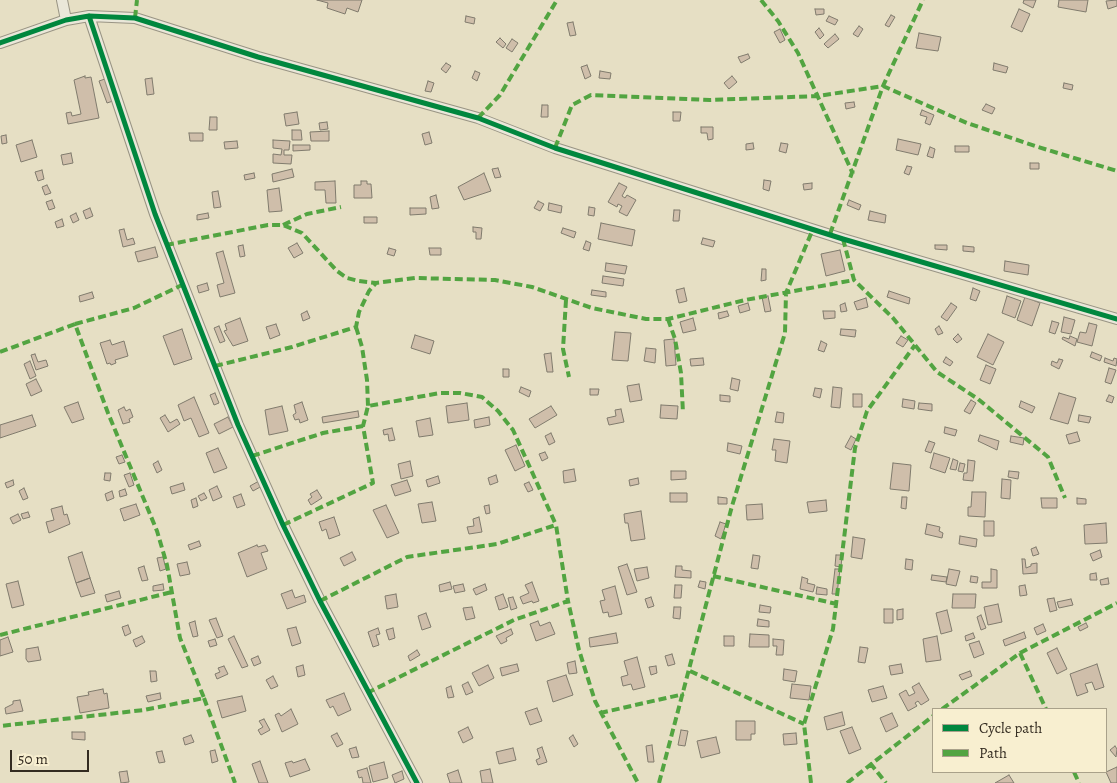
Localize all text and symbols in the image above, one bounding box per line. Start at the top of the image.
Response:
legend [932,708,1107,773]
text: Cycle path [979,718,1042,738]
scale bar [12,740,91,772]
text: Path [979,743,1007,763]
text: 50 m [18,749,48,769]

